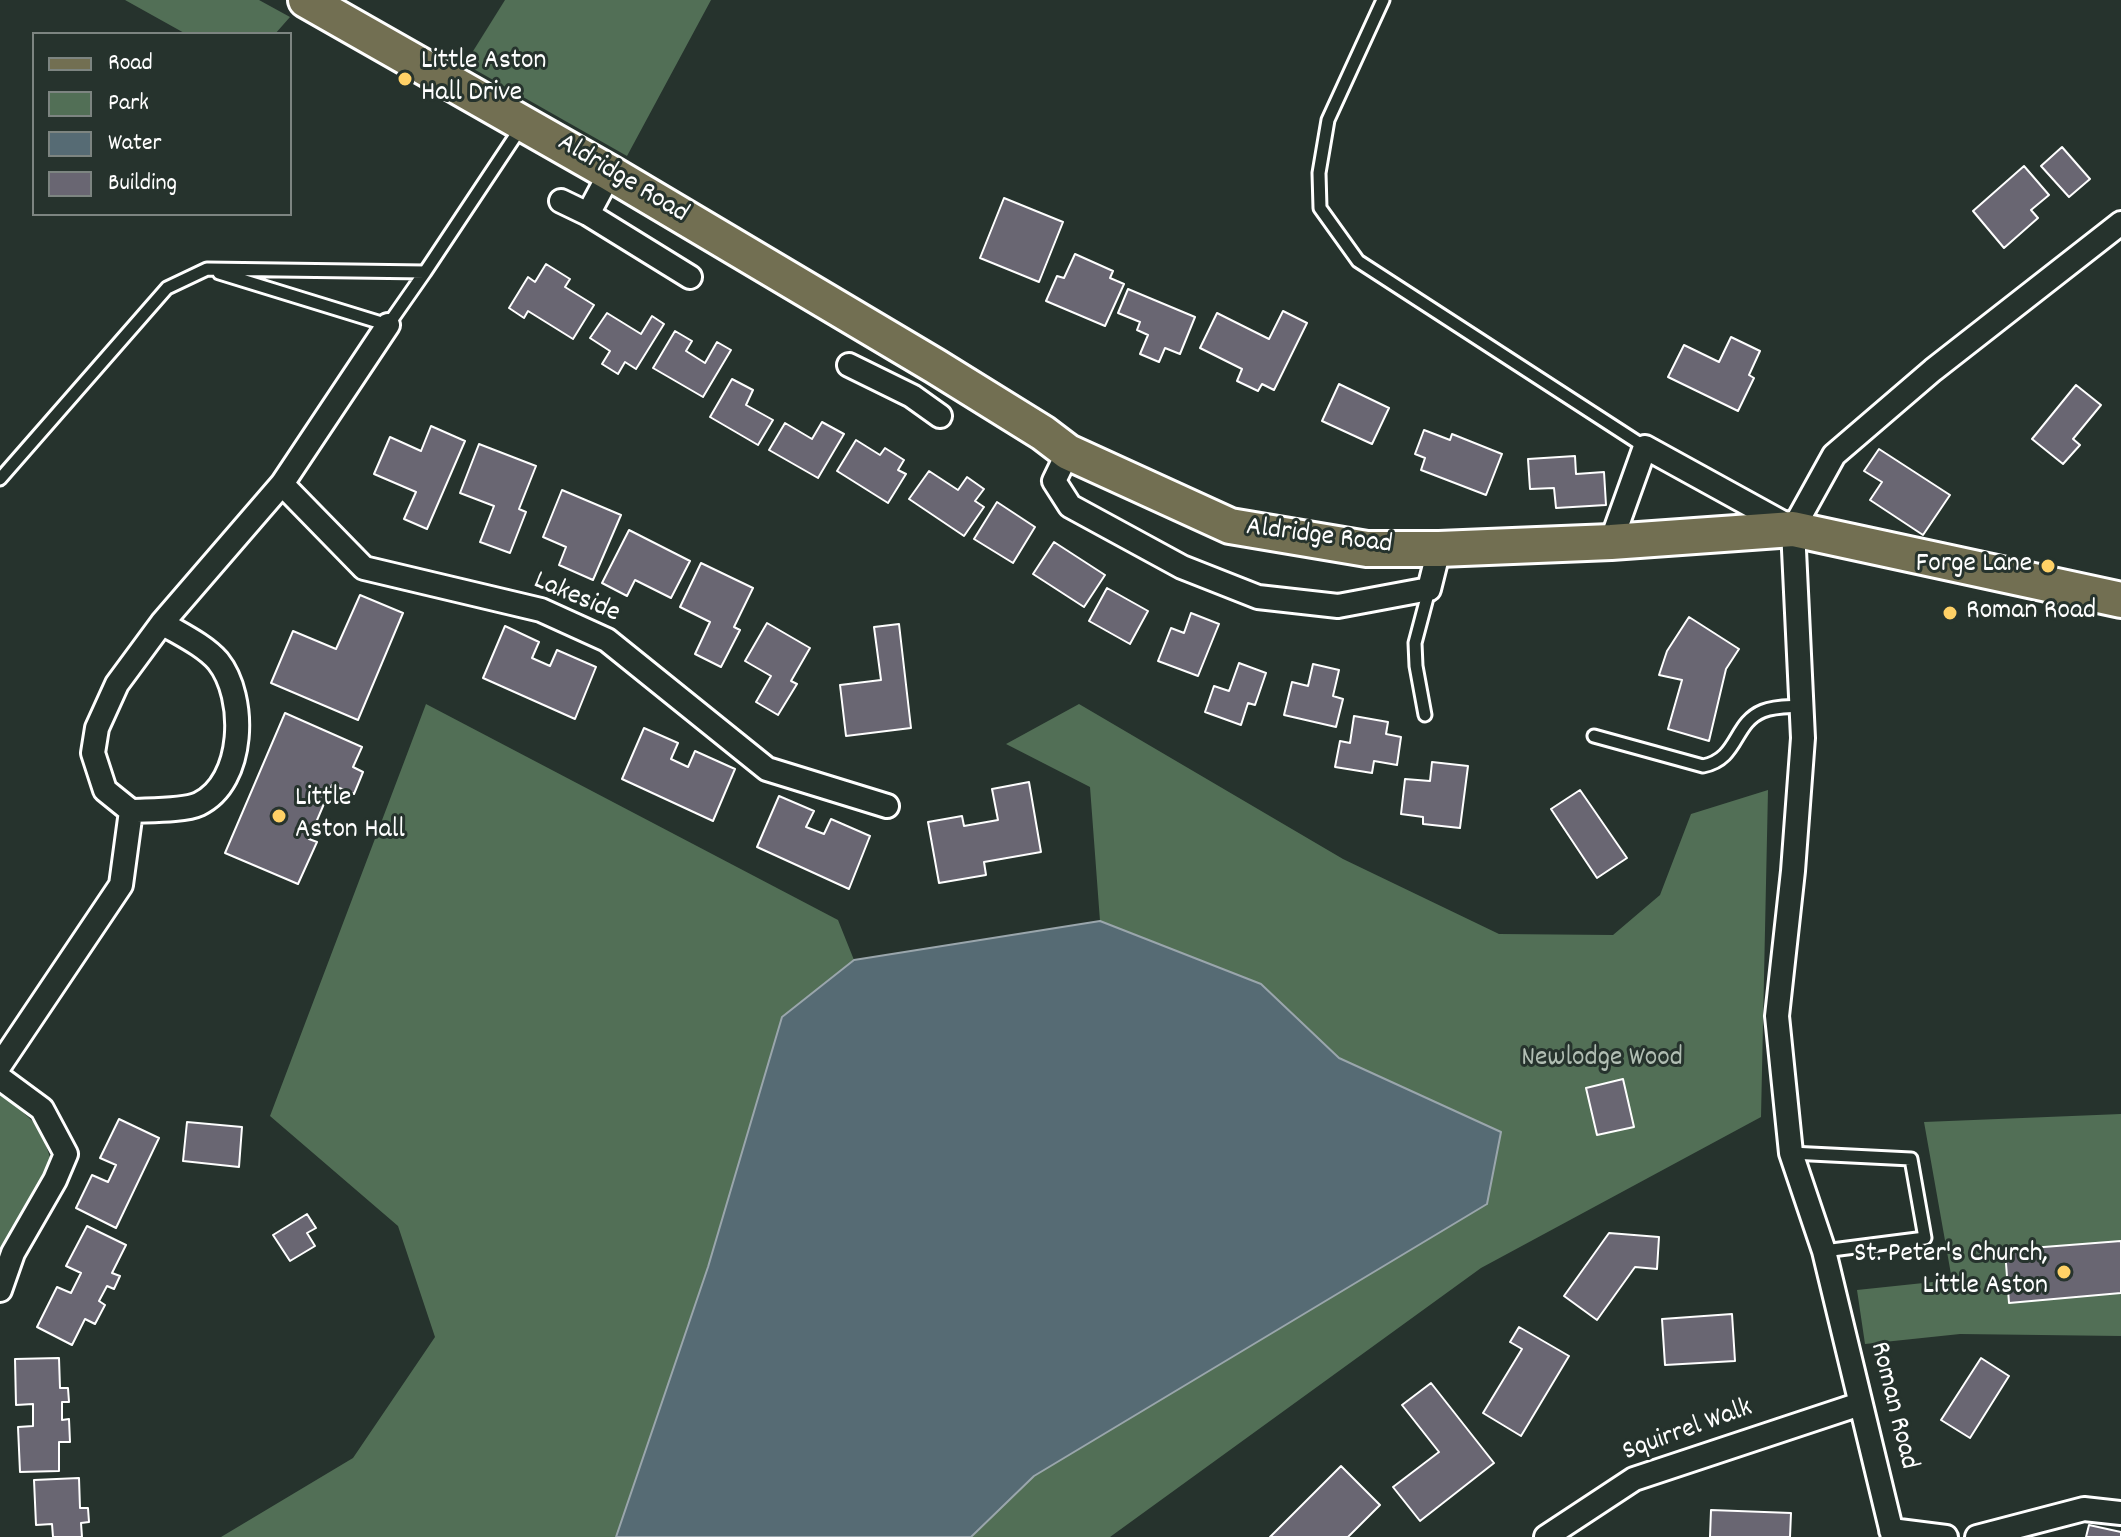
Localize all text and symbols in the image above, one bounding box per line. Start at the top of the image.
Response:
legend [32,32,292,216]
place label: Little Aston Hall Drive [421,46,546,112]
text: Road [108,47,153,81]
marker: Little Aston Hall Drive [396,70,414,88]
text: Park [108,87,149,121]
text: Water [108,127,161,161]
street label: Aldridge Road [550,128,694,232]
text: Building [108,167,177,201]
street label: Aldridge Road [1244,512,1394,564]
place label: Forge Lane [1916,549,2032,583]
marker: Forge Lane [2039,557,2057,575]
street label: Lakeside [528,566,624,632]
place label: Roman Road [1966,596,2096,630]
marker: Roman Road [1941,604,1959,622]
place label: Little Aston Hall [295,783,405,849]
marker: Little Aston Hall [270,807,288,825]
park label: Newlodge Wood [1521,1043,1683,1077]
place label: St. Peter's Church, Little Aston [1854,1239,2048,1305]
marker: St. Peter's Church, Little Aston [2055,1263,2073,1281]
street label: Roman Road [1860,1339,1924,1473]
street label: Squirrel Walk [1619,1393,1757,1471]

